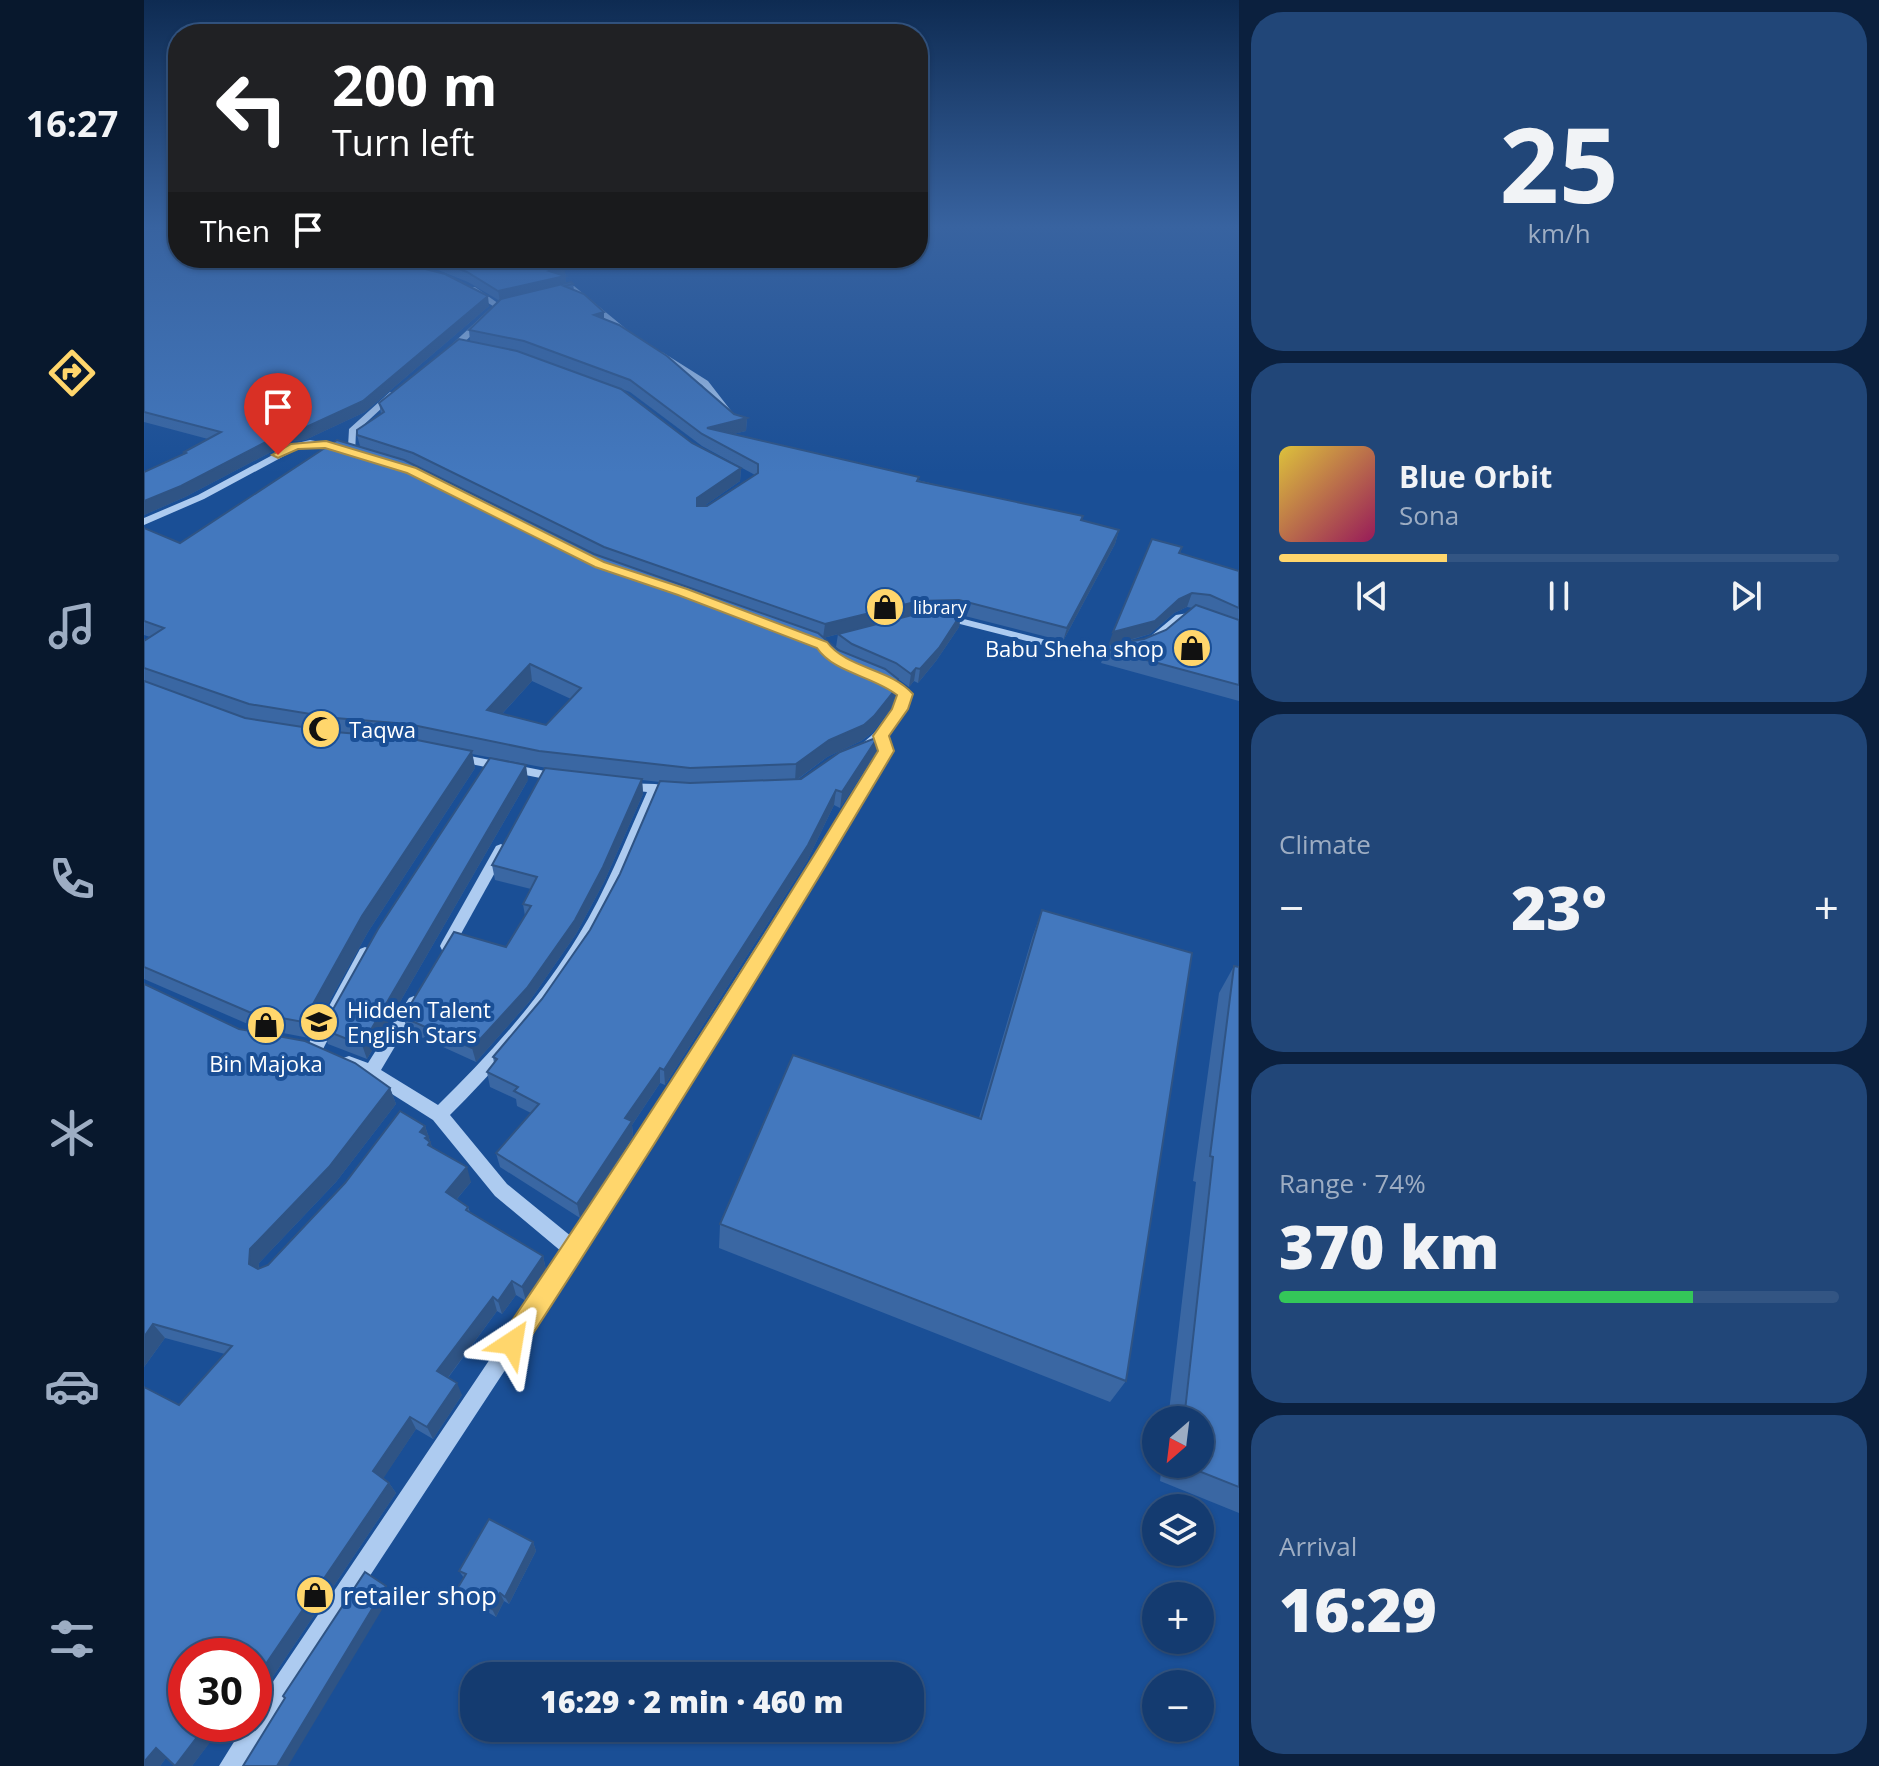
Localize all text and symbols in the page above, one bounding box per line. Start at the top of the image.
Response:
text: 200 m [332,46,498,122]
icon: left [200,56,304,160]
text: 25 [1500,92,1618,233]
text: 16:27 [26,99,118,148]
text: Turn left [332,118,474,167]
icon: arrive [286,208,330,252]
text: Then [200,210,270,251]
text: km/h [1527,215,1591,251]
icon: directions [44,345,100,401]
pin [244,373,312,455]
icon: arrive [256,385,300,429]
text: Blue Orbit [1399,456,1552,497]
text: Sona [1399,497,1459,533]
icon: previous [1350,574,1394,618]
icon: pause [1537,574,1581,618]
icon: next [1724,574,1768,618]
shop icon: library [864,586,906,628]
place label: library [913,595,968,619]
icon: music [44,598,100,654]
shop icon: Babu Sheha shop [1171,627,1213,669]
place label: Babu Sheha shop [985,633,1164,663]
mosque icon: Taqwa [300,708,342,750]
place label: Taqwa [349,714,416,744]
text: Climate [1279,826,1371,862]
icon: phone [44,851,100,907]
text: 23° [1511,866,1607,948]
text: − [1279,877,1304,937]
text: + [1814,877,1839,937]
place label: Hidden Talent English Stars [347,994,491,1049]
school or university icon: Hidden Talent English Stars [298,1001,340,1043]
shop icon: Bin Majoka [245,1004,287,1046]
place label: Bin Majoka [209,1048,323,1078]
icon: climate [44,1105,100,1161]
text: Range · 74% [1279,1165,1426,1201]
text: 370 km [1279,1205,1500,1287]
position arrow [470,1301,554,1385]
icon: car [44,1358,100,1414]
north arrow [1142,1406,1214,1478]
map controls [1142,1406,1214,1742]
button: layers [1142,1494,1214,1566]
text: Arrival [1279,1528,1357,1564]
text: 16:29 [1279,1568,1437,1650]
shop icon: retailer shop [294,1574,336,1616]
place label: retailer shop [343,1577,497,1613]
button: + [1142,1582,1214,1654]
icon: filters [44,1611,100,1667]
speed limit sign: 30 [168,1638,272,1742]
button: − [1142,1670,1214,1742]
text: 16:29 · 2 min · 460 m [540,1681,844,1722]

